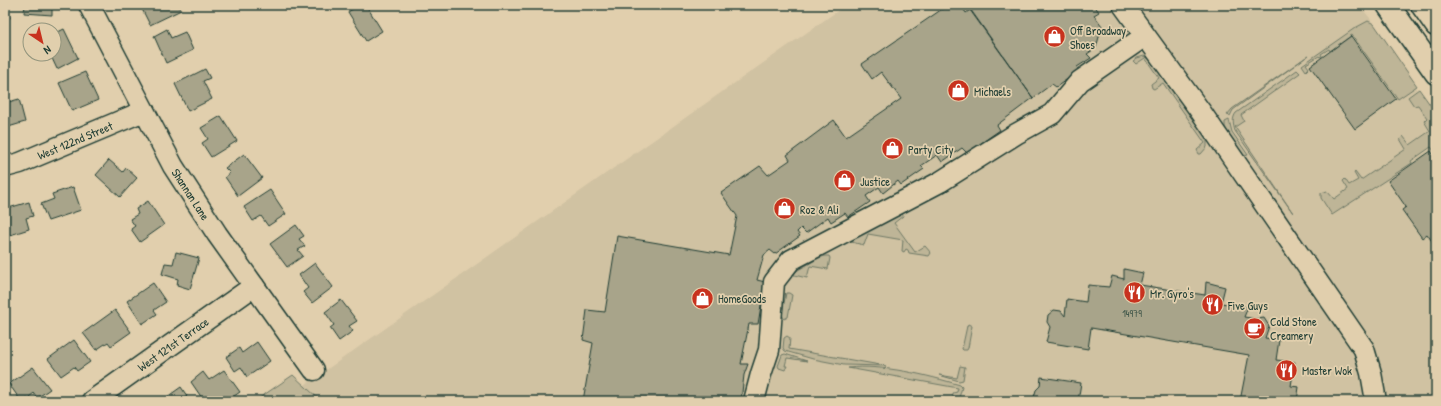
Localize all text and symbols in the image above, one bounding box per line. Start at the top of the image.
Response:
north arrow [22,22,62,62]
place label: Off Broadway Shoes [1070,22,1126,53]
shop icon: Off Broadway Shoes [1041,24,1067,50]
text: N [41,43,54,58]
shop icon: Michaels [945,78,971,104]
place label: Michaels [974,83,1011,100]
street label: West 122nd Street [35,116,116,163]
shop icon: Party City [880,136,906,162]
place label: Party City [908,141,954,158]
street label: Shannan Lane [168,165,214,223]
shop icon: Justice [831,168,857,194]
place label: Justice [860,173,890,190]
shop icon: Roz & Ali [771,196,797,222]
place label: Roz & Ali [800,201,839,218]
restaurant icon: Mr. Gyro's [1121,280,1147,306]
shop icon: HomeGoods [690,285,716,311]
place label: Mr. Gyro's [1150,285,1194,302]
place label: HomeGoods [718,290,767,307]
restaurant icon: Five Guys [1200,292,1226,318]
place label: Five Guys [1227,297,1268,314]
house number: 14979 [1122,307,1142,320]
street label: West 121st Terrace [134,312,212,375]
place label: Cold Stone Creamery [1270,313,1317,344]
cafe icon: Cold Stone Creamery [1242,315,1268,341]
restaurant icon: Master Wok [1273,357,1299,383]
place label: Master Wok [1302,362,1352,379]

